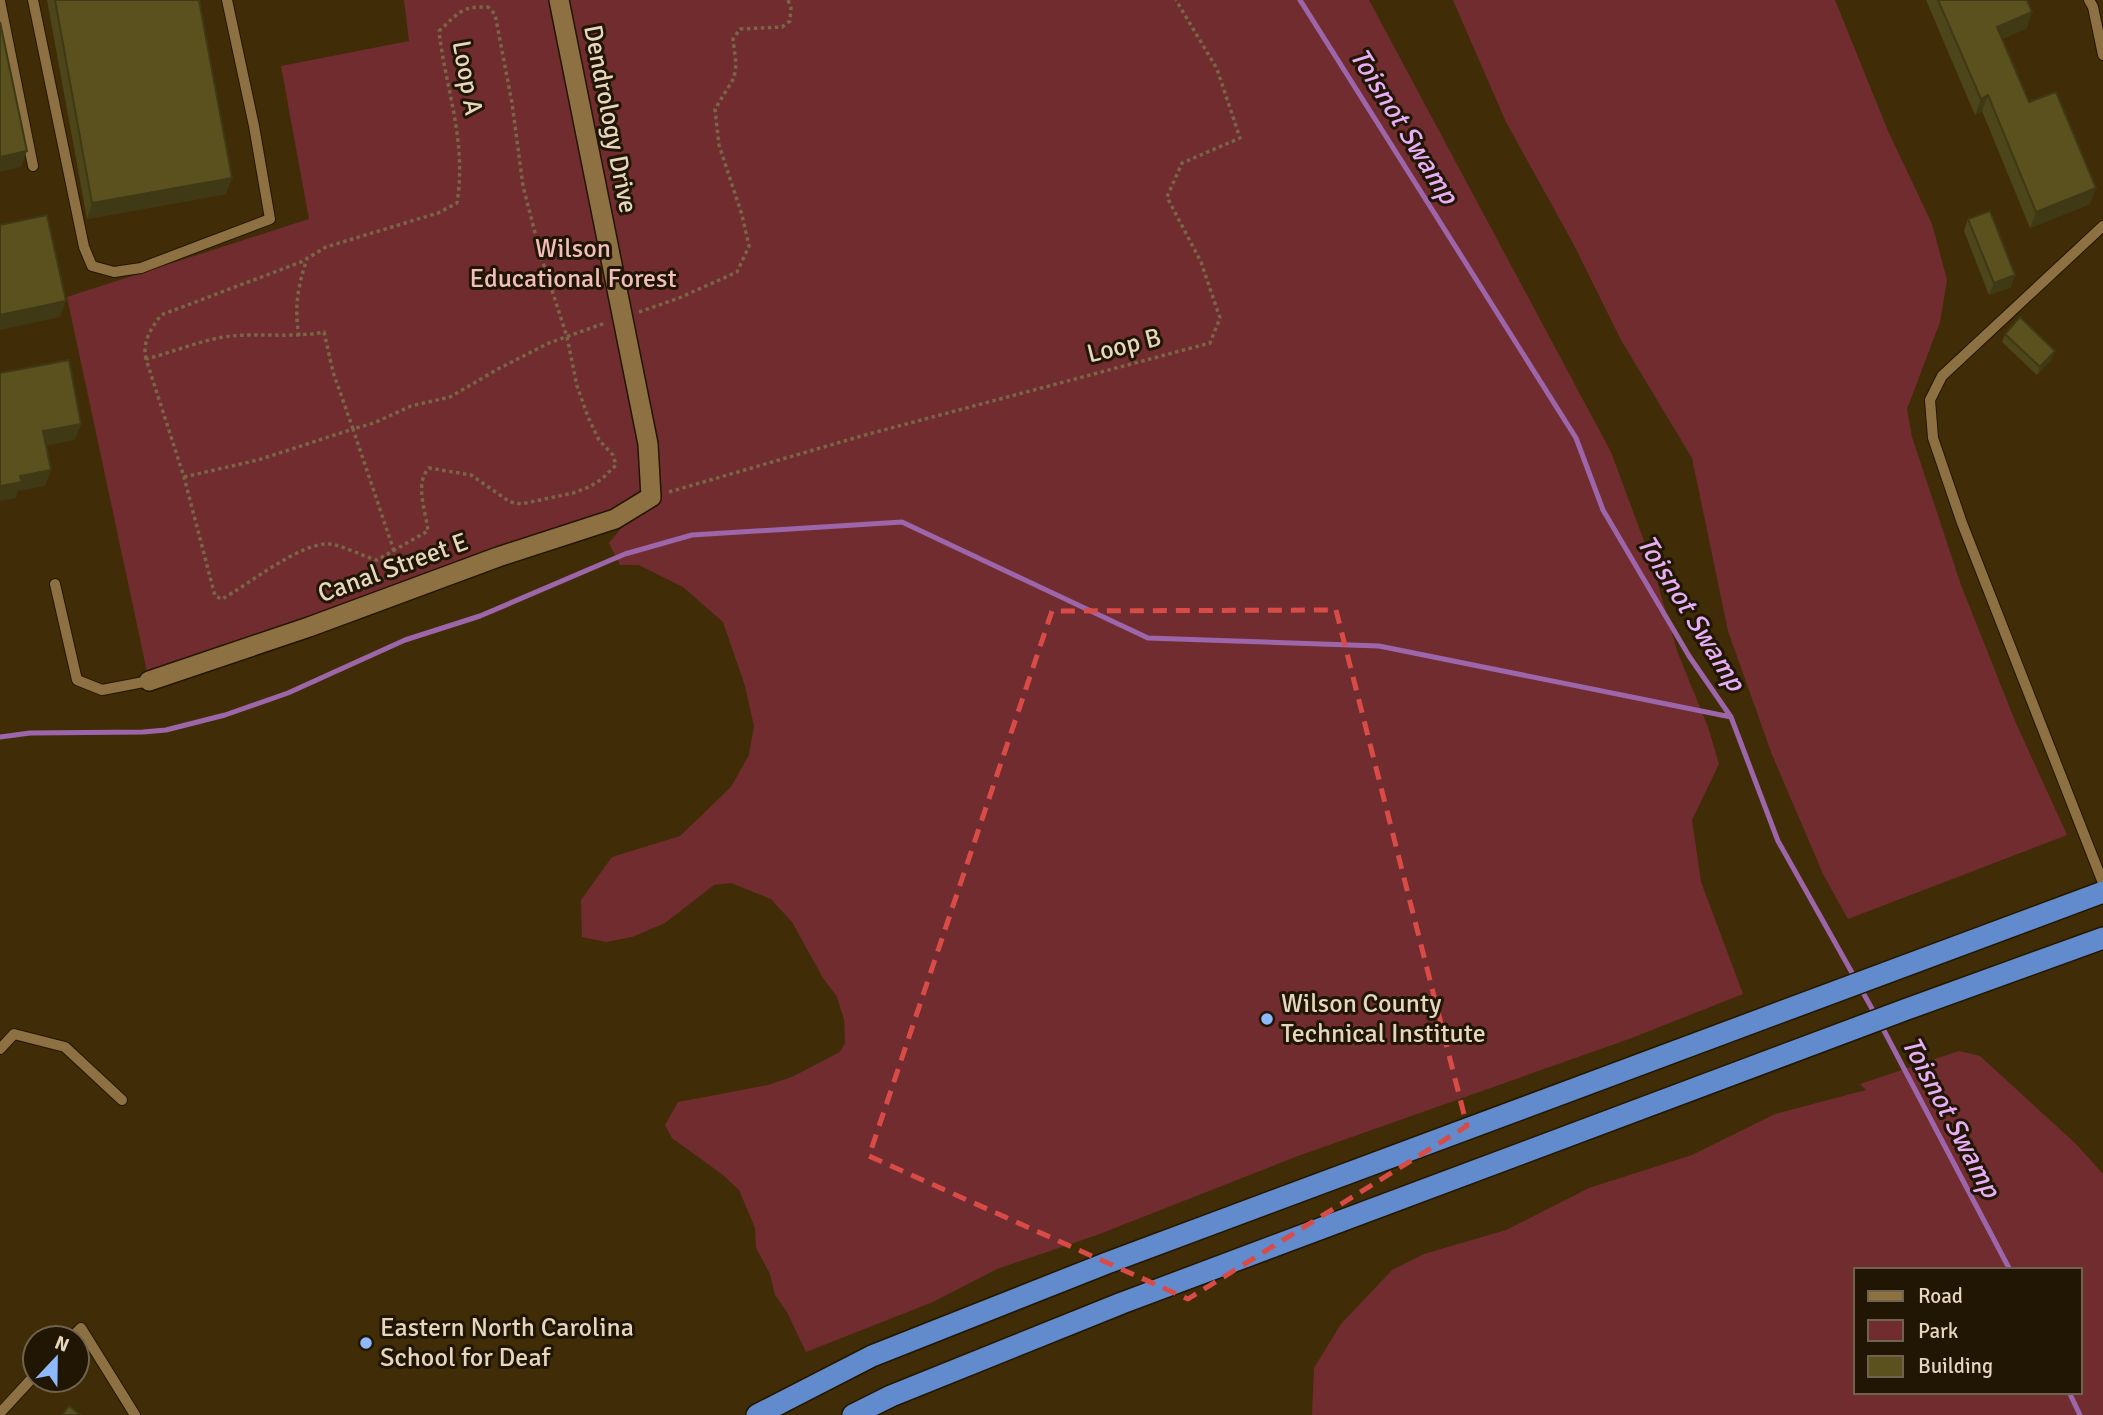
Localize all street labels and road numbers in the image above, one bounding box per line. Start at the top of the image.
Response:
street label: Dendrology Drive [576,22,644,216]
street label: Loop A [445,38,489,118]
street label: Loop B [1084,321,1164,371]
street label: Canal Street E [313,526,473,610]

